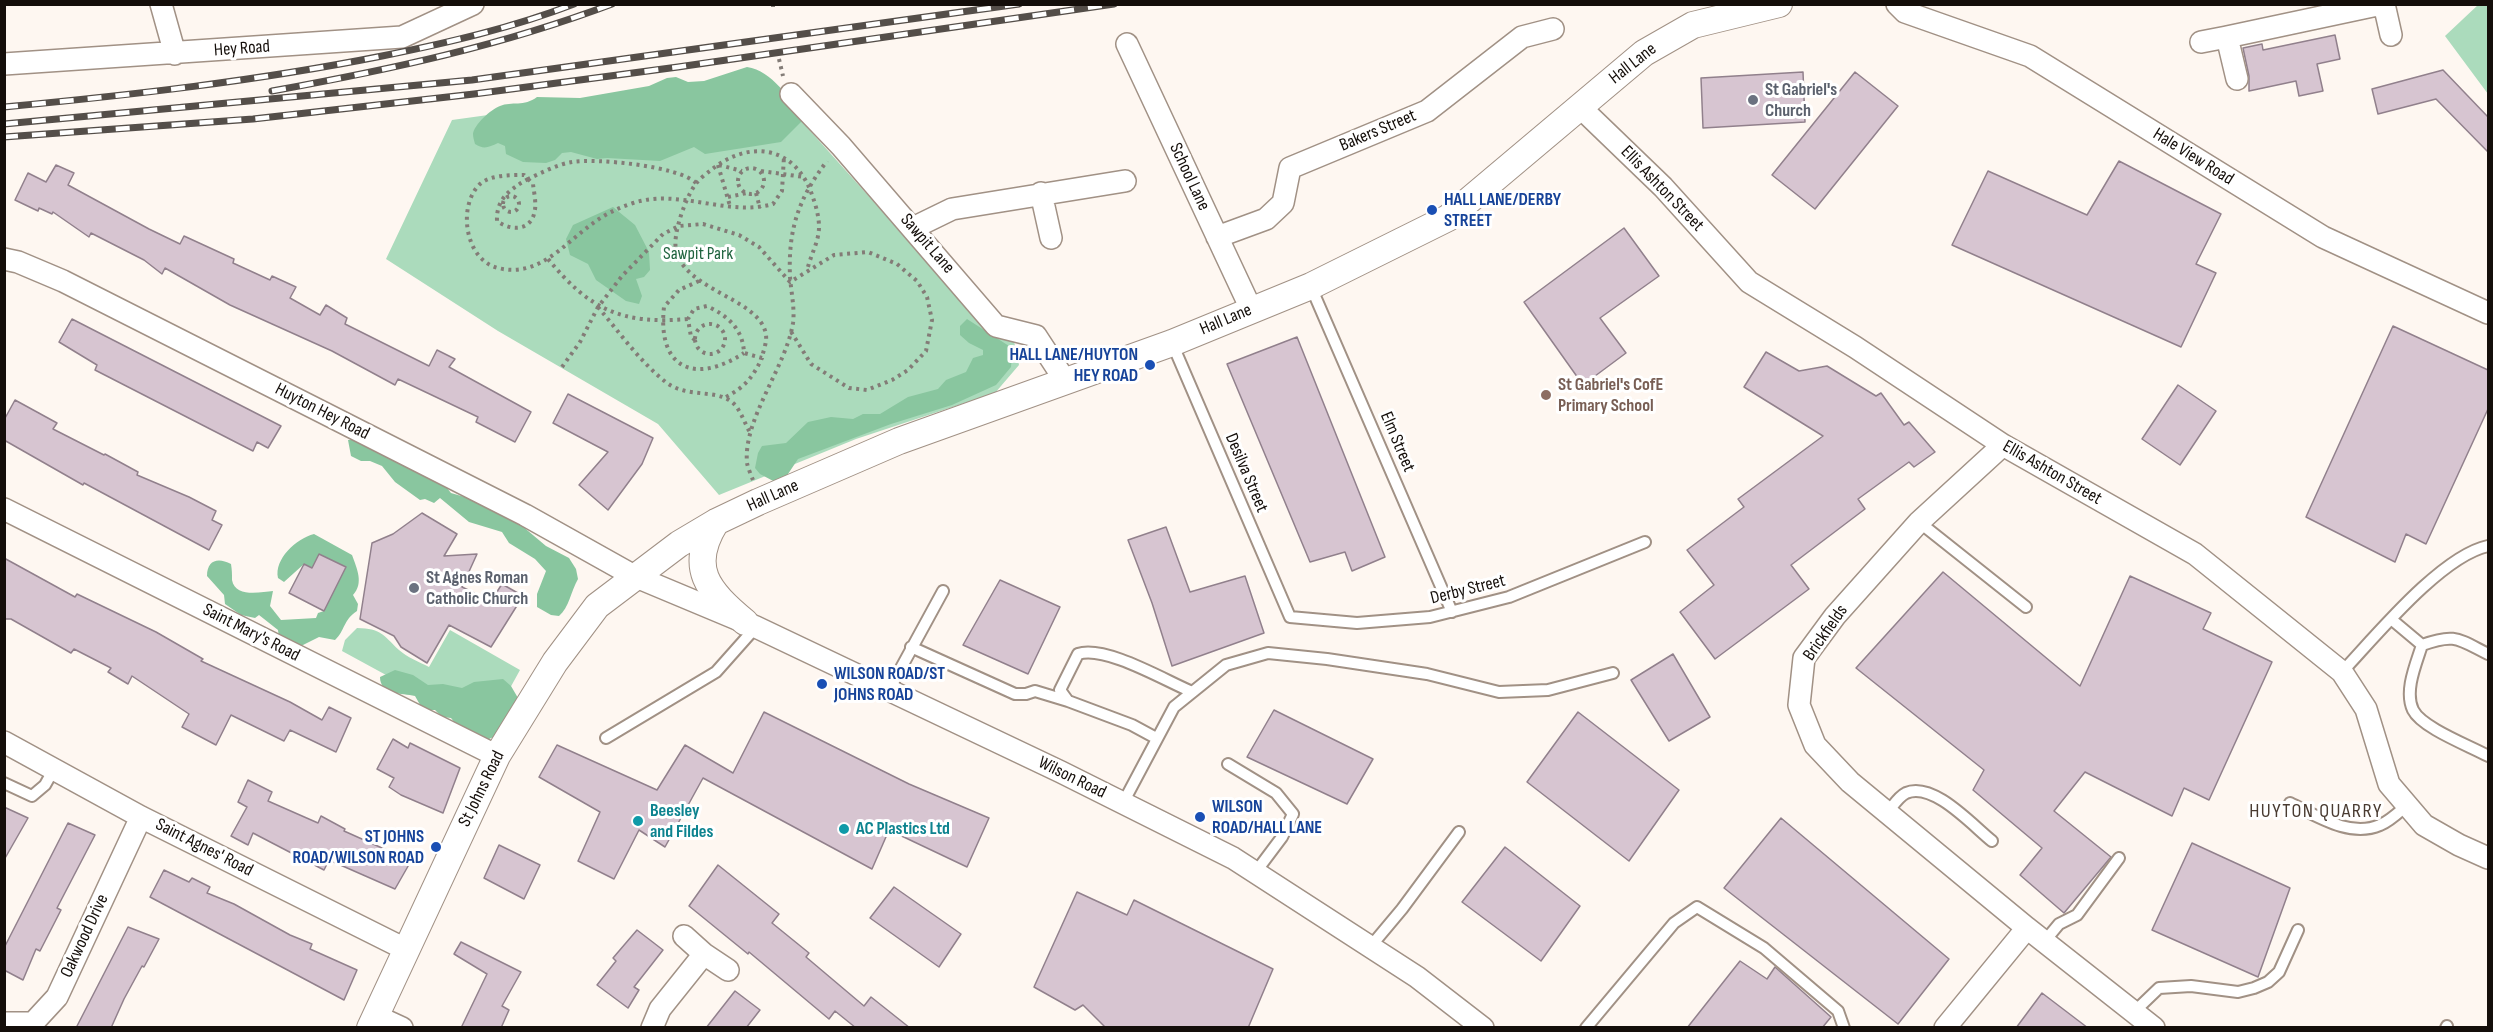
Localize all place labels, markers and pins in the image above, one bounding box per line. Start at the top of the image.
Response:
place label: St Gabriel's Church [1765,79,1837,122]
marker: St Gabriel's Church [1746,93,1760,107]
place label: HALL LANE/DERBY STREET [1444,189,1561,232]
marker: HALL LANE/DERBY STREET [1425,203,1439,217]
place label: HALL LANE/HUYTON HEY ROAD [1010,344,1138,386]
marker: HALL LANE/HUYTON HEY ROAD [1143,358,1157,372]
place label: St Gabriel's CofE Primary School [1558,374,1663,416]
marker: St Gabriel's CofE Primary School [1539,388,1553,402]
place label: St Agnes Roman Catholic Church [426,567,528,610]
marker: St Agnes Roman Catholic Church [407,581,421,595]
place label: WILSON ROAD/ST JOHNS ROAD [834,663,945,706]
marker: WILSON ROAD/ST JOHNS ROAD [815,677,829,691]
place label: WILSON ROAD/HALL LANE [1212,796,1322,838]
place label: Beesley and Fildes [650,800,713,842]
marker: WILSON ROAD/HALL LANE [1193,810,1207,824]
marker: Beesley and Fildes [631,814,645,828]
place label: AC Plastics Ltd [856,818,950,840]
marker: AC Plastics Ltd [837,822,851,836]
place label: ST JOHNS ROAD/WILSON ROAD [293,826,424,868]
marker: ST JOHNS ROAD/WILSON ROAD [429,840,443,854]

